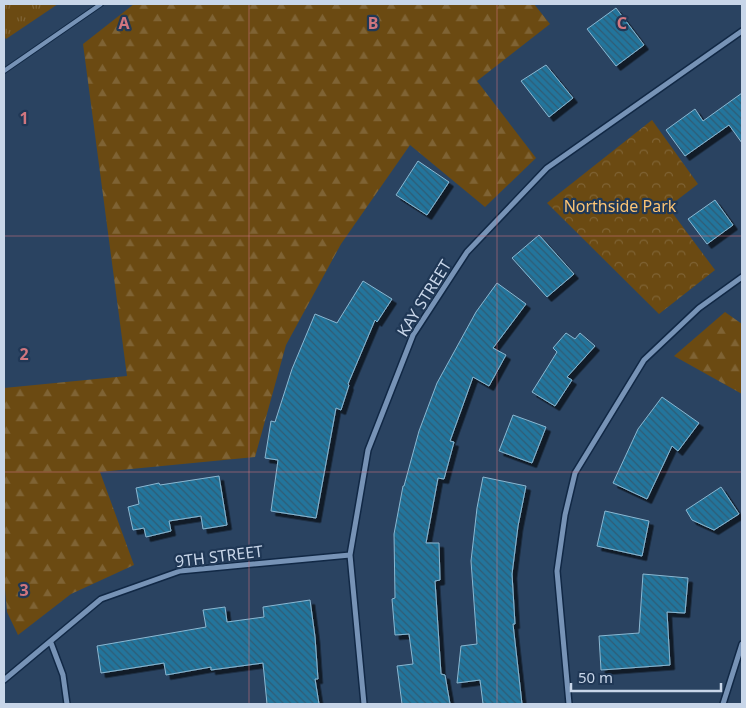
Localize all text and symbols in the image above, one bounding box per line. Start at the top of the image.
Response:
text: A [118,12,130,34]
text: B [368,12,378,34]
text: C [617,12,627,34]
text: 1 [19,107,29,129]
park label: Northside Park [564,195,677,217]
street label: KAY STREET [392,255,456,341]
text: 2 [19,343,29,365]
street label: 9TH STREET [174,540,264,572]
text: 3 [19,579,29,601]
scale bar [571,660,721,692]
text: 50 m [578,667,613,687]

